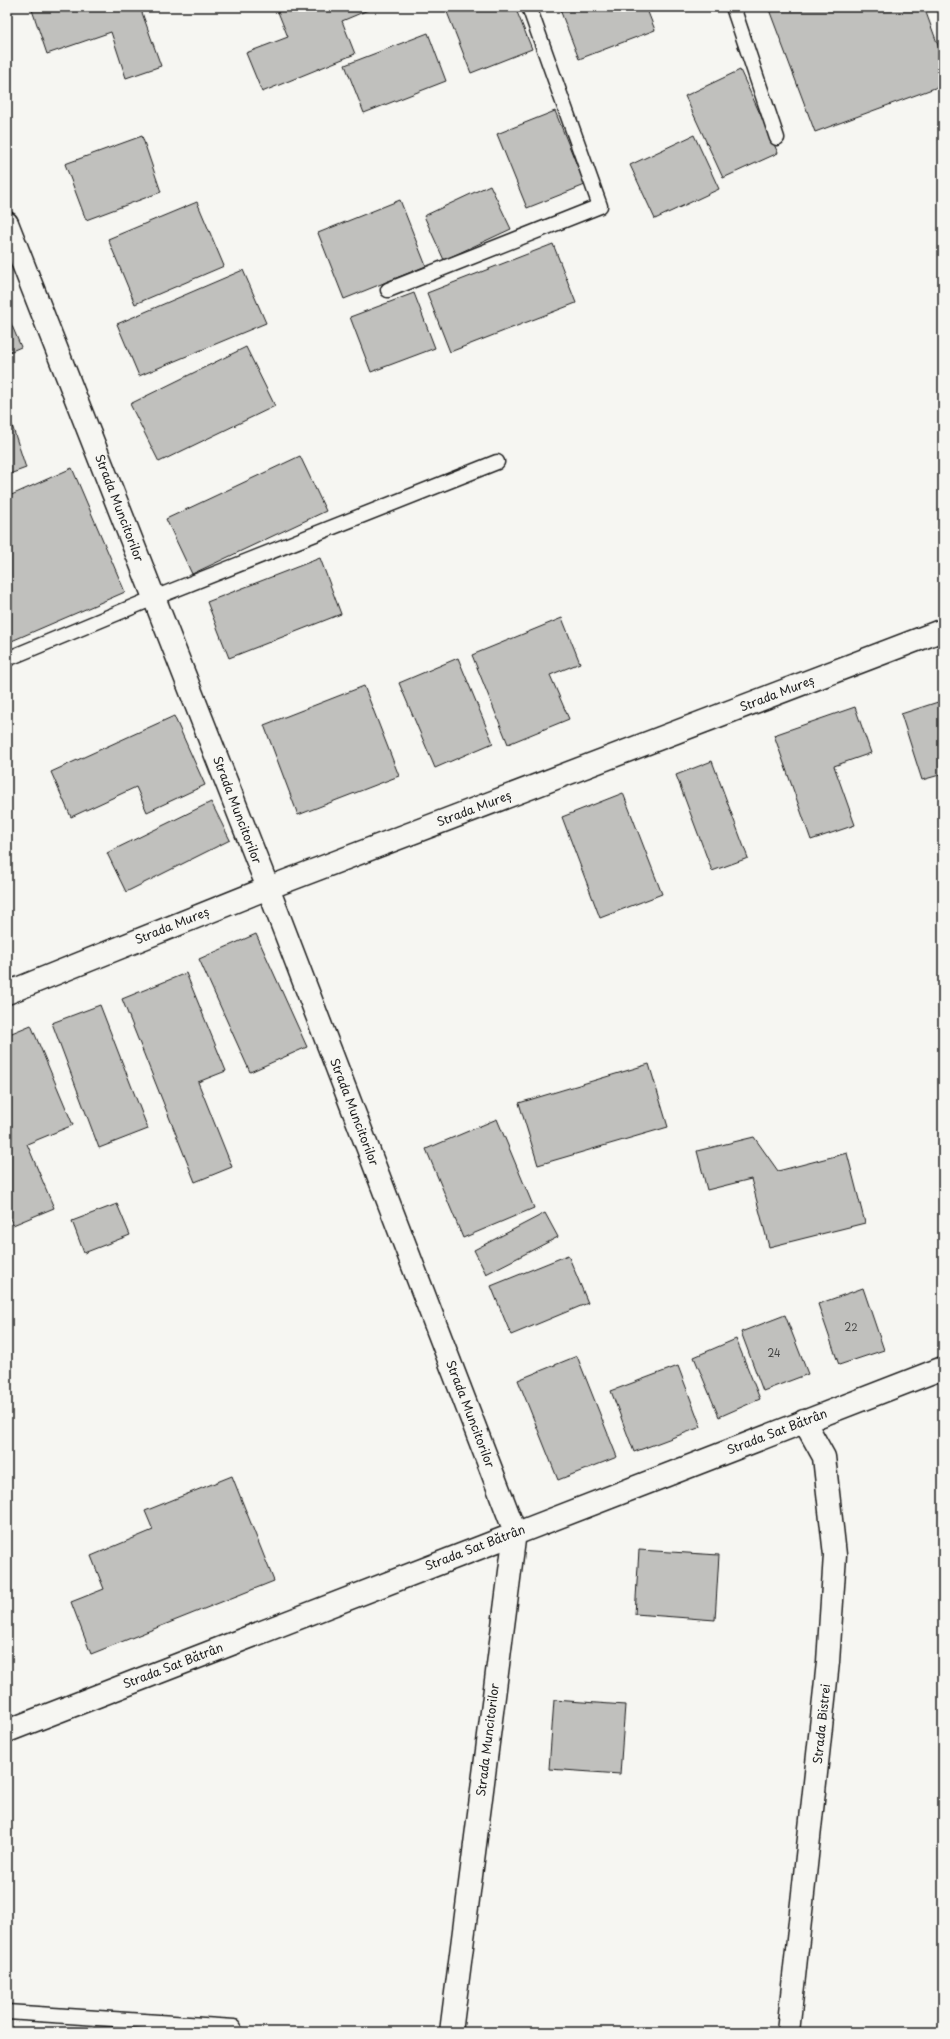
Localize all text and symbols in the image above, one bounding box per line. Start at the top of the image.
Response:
street label: Strada Muncitorilor [91,451,149,564]
street label: Strada Mureș [737,670,817,716]
street label: Strada Muncitorilor [209,753,267,866]
street label: Strada Mureș [434,785,514,831]
street label: Strada Mureș [132,902,212,948]
street label: Strada Muncitorilor [326,1055,384,1168]
house number: 22 [844,1319,858,1334]
house number: 24 [767,1345,781,1360]
street label: Strada Muncitorilor [442,1357,500,1470]
street label: Strada Sat Bătrân [724,1404,829,1458]
street label: Strada Sat Bătrân [422,1520,527,1574]
street label: Strada Sat Bătrân [120,1638,225,1692]
street label: Strada Muncitorilor [471,1682,503,1798]
street label: Strada Bistrei [808,1683,834,1765]

